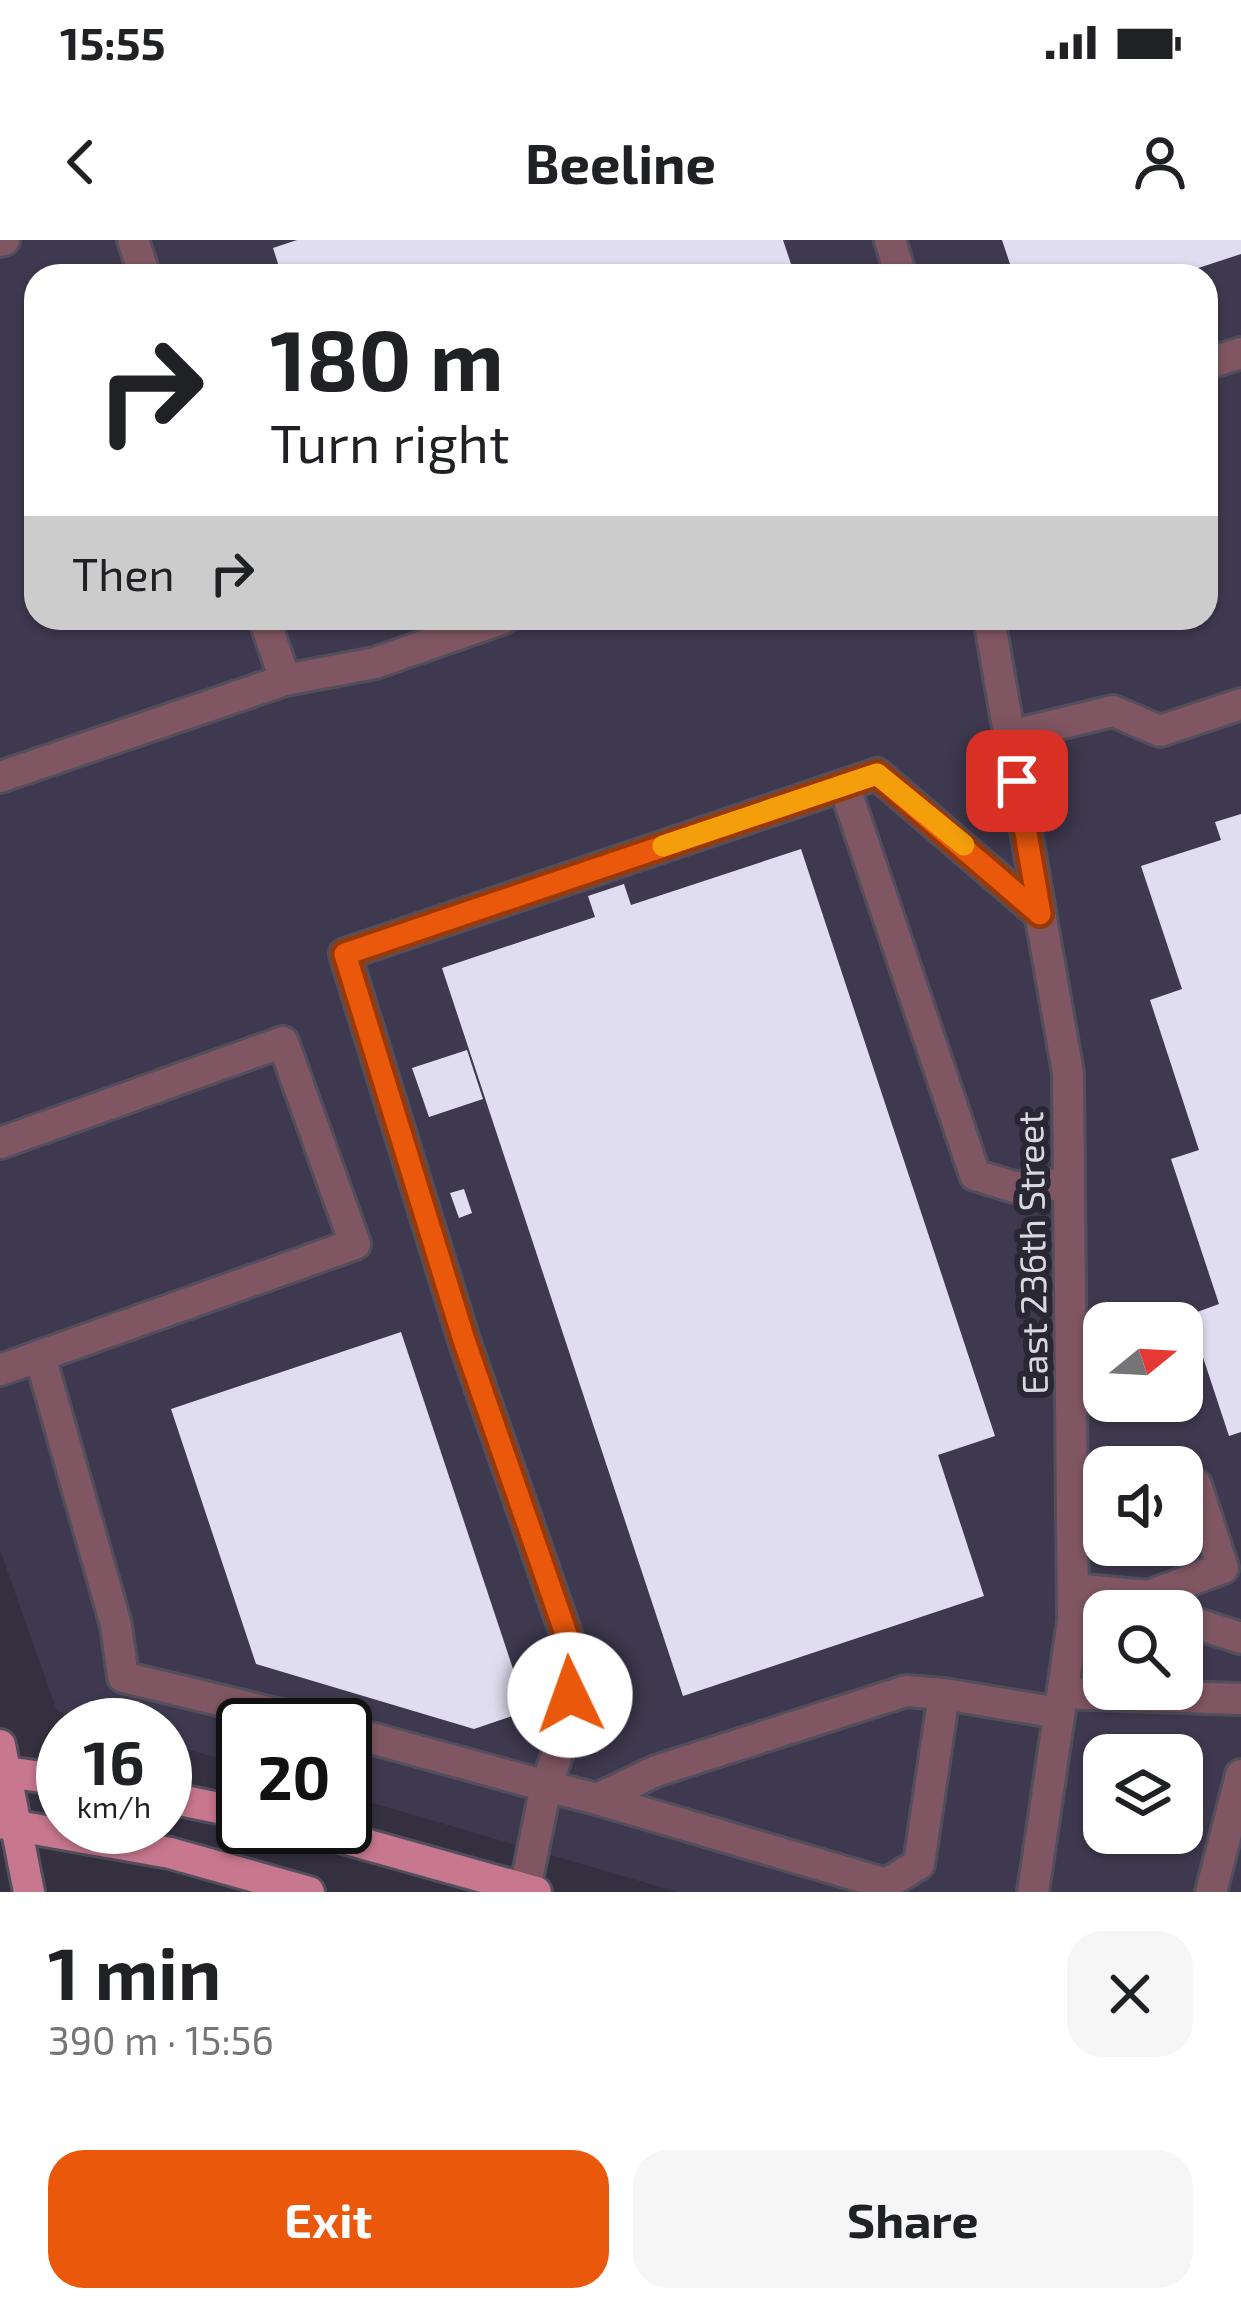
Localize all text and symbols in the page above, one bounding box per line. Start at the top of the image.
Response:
text: 15:55 [60,15,166,69]
icon: back [48,129,114,195]
icon: person [1127,129,1193,195]
text: Beeline [525,130,716,195]
text: 180 m [270,307,504,408]
icon: right [72,312,228,468]
text: Turn right [270,409,510,474]
icon: right [199,540,265,606]
text: Then [72,546,175,600]
pin [966,730,1068,832]
icon: arrive [984,748,1050,814]
street label: East 236th Street [1007,1111,1055,1395]
north arrow [1083,1302,1203,1422]
map controls [1083,1302,1203,1854]
button: sound [1083,1446,1203,1566]
button: search [1083,1590,1203,1710]
position arrow [507,1632,633,1758]
speed limit sign: 20 [216,1698,372,1854]
text: 16 [83,1725,145,1797]
button: layers [1083,1734,1203,1854]
text: km/h [77,1788,151,1824]
text: 1 min [48,1928,221,2014]
button: close [1067,1931,1193,2057]
text: 390 m · 15:56 [48,2016,274,2063]
button: Exit [48,2150,609,2288]
button: Share [633,2150,1193,2288]

